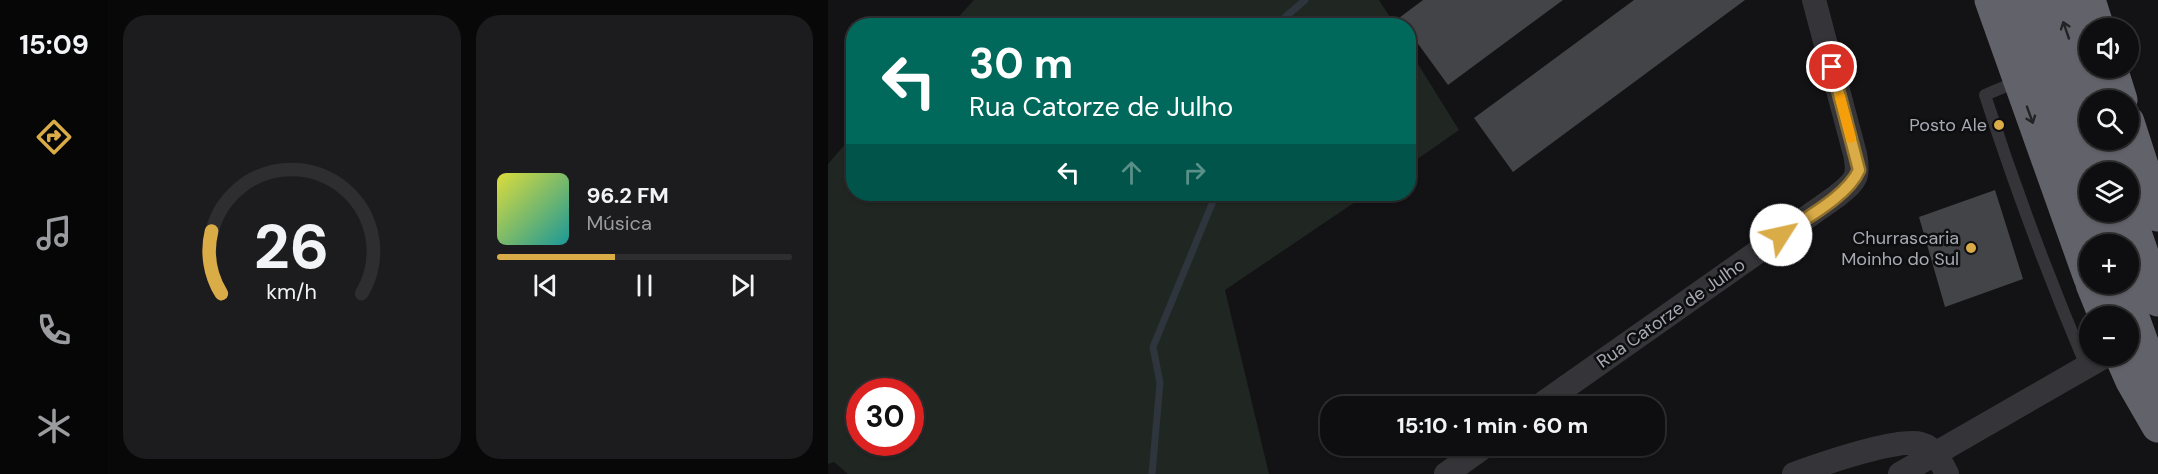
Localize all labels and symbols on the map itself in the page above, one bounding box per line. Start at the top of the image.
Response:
one-way arrow [2060,21,2071,40]
pin [1806,41,1857,92]
one-way arrow [2026,105,2037,124]
place label: Posto Ale [1909,113,1987,137]
marker: Posto Ale [1992,118,2006,132]
position arrow [1749,203,1813,267]
place label: Churrascaria Moinho do Sul [1841,226,1959,271]
marker: Churrascaria Moinho do Sul [1964,241,1978,255]
street label: Rua Catorze de Julho [1592,253,1750,373]
speed limit sign: 30 [846,378,924,456]

